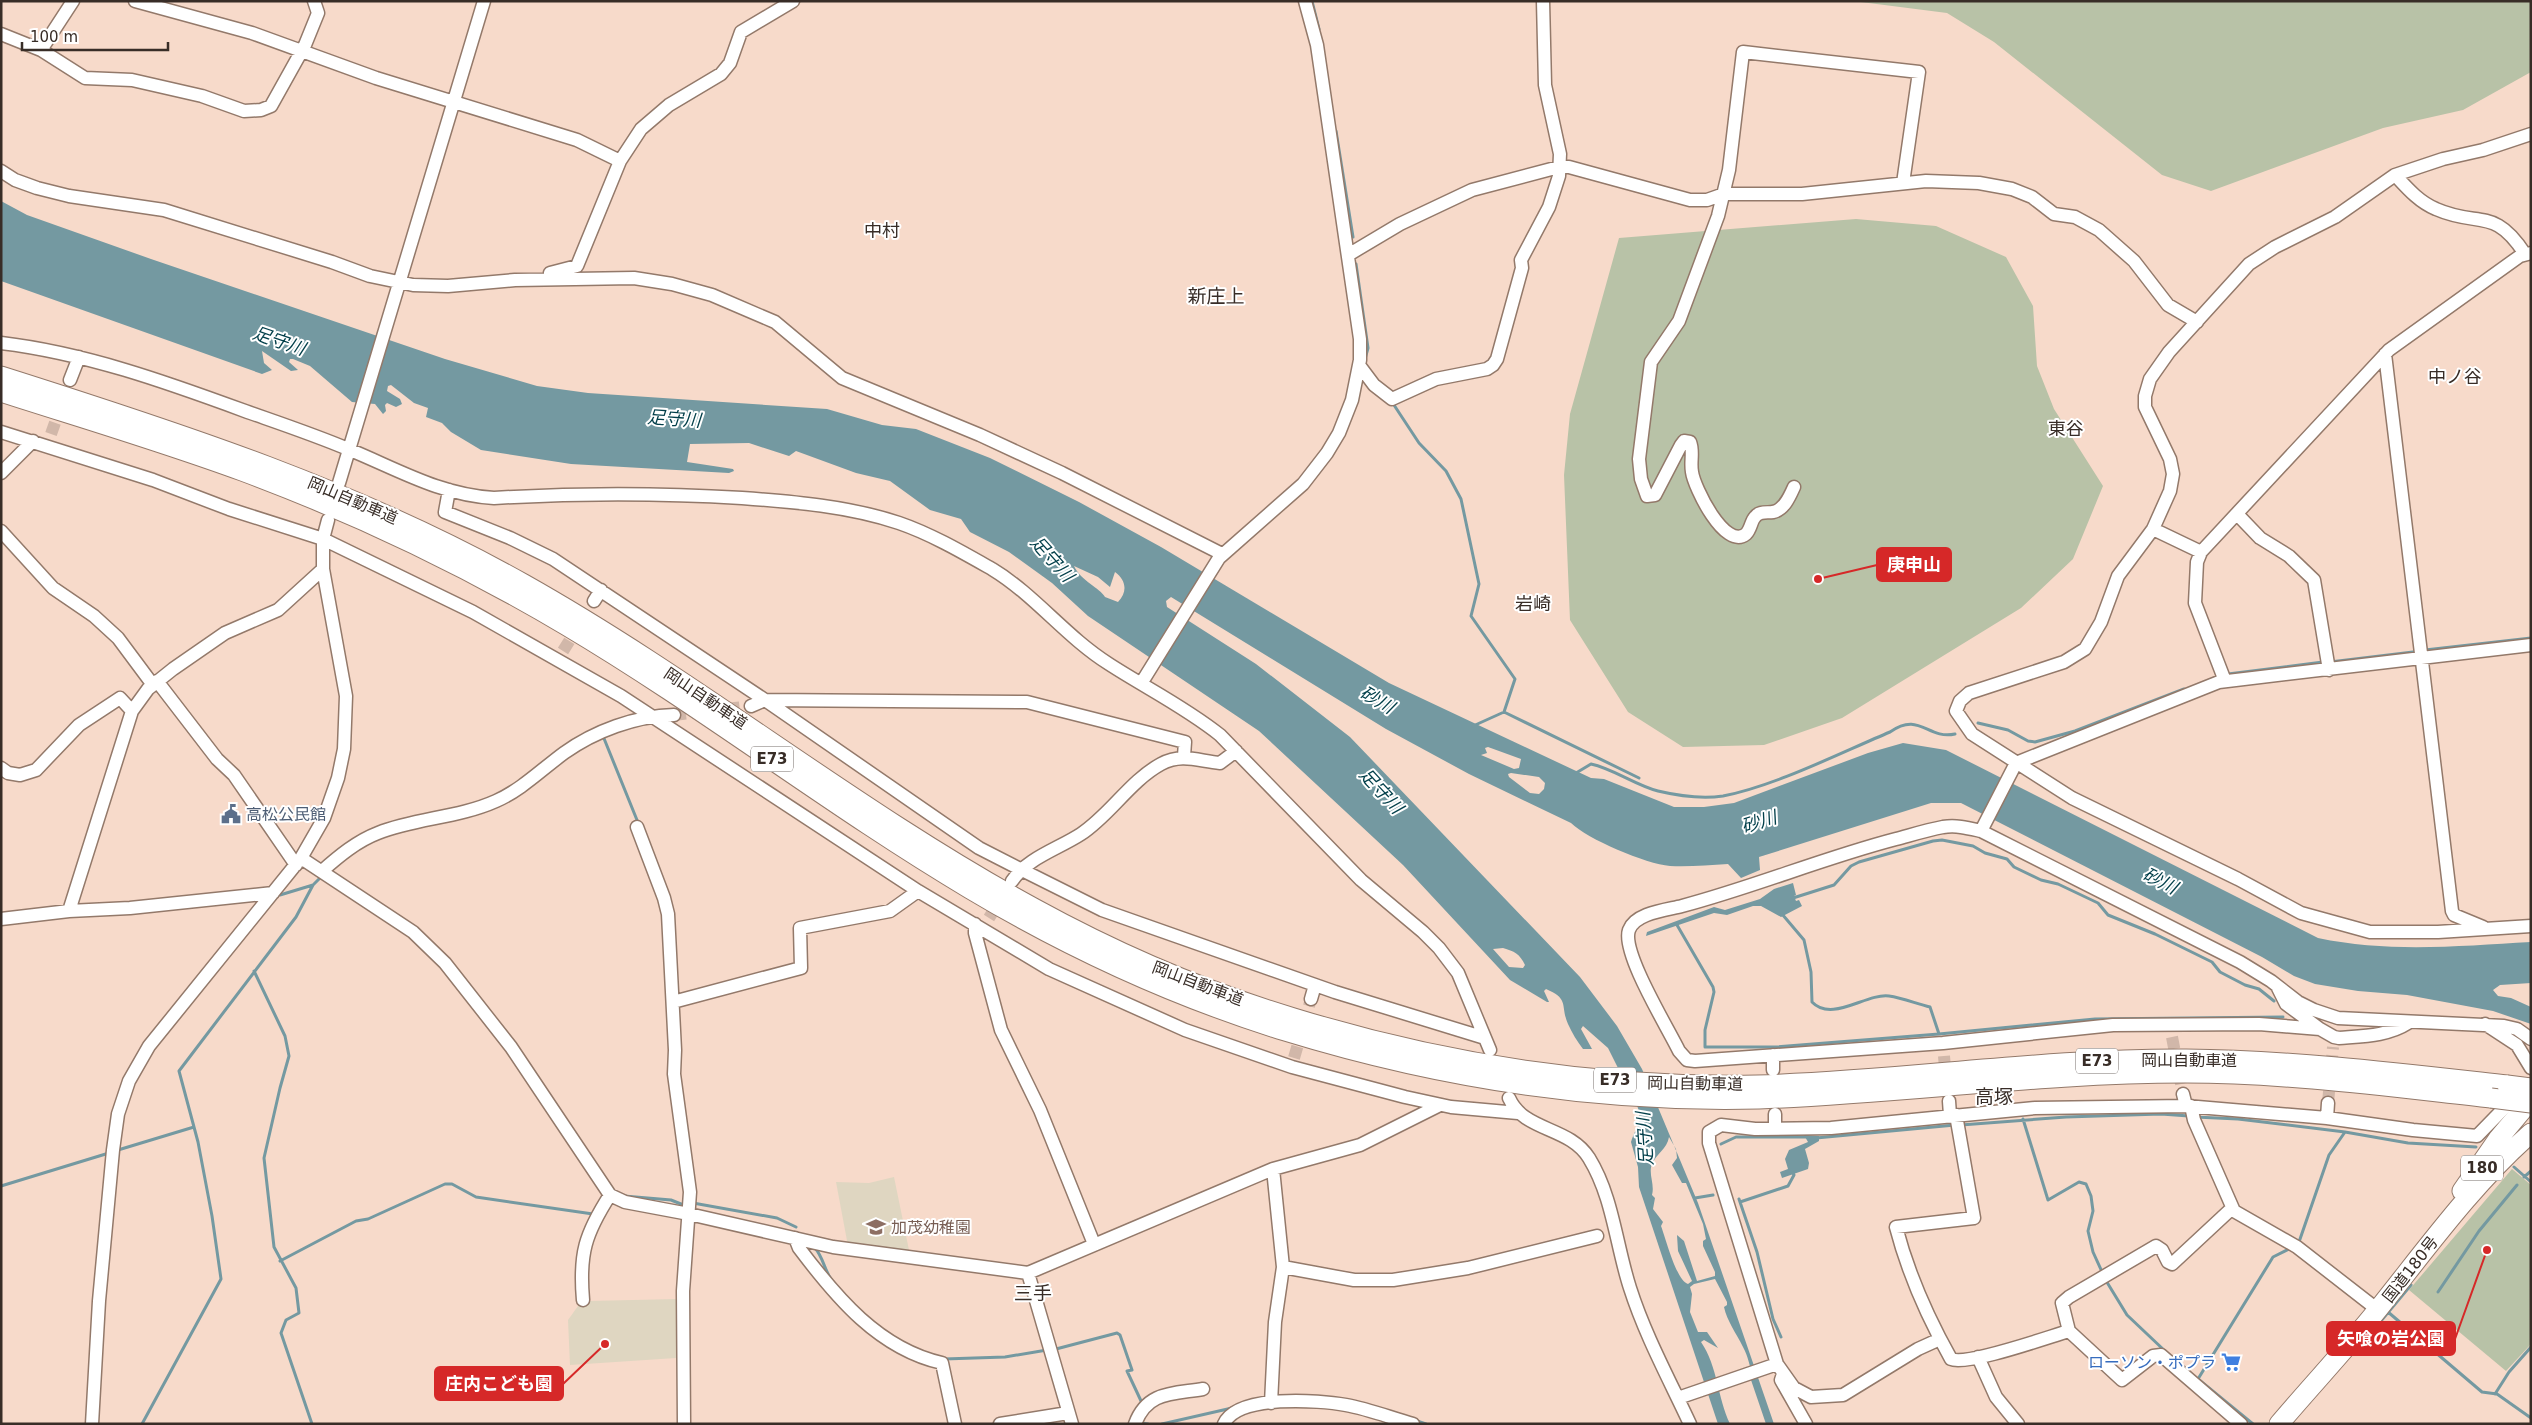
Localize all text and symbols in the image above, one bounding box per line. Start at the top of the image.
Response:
scale bar [22,20,169,52]
text: 100 m [30,28,78,46]
district label: 中村 [864,220,900,241]
district label: 新庄上 [1187,285,1245,307]
water label: 足守川 [250,322,310,360]
district label: 中ノ谷 [2428,366,2482,387]
water label: 足守川 [646,406,704,431]
district label: 東谷 [2048,418,2084,439]
street label: 岡山自動車道 [305,473,401,528]
water label: 足守川 [1027,532,1080,587]
callout: 庚申山 [1877,548,1951,581]
text: 庚申山 [1887,554,1941,575]
district label: 岩崎 [1515,593,1551,614]
street label: 岡山自動車道 [661,664,751,733]
water label: 砂川 [1356,681,1400,719]
road number: E73 [751,746,793,772]
water label: 足守川 [1355,764,1409,819]
public building icon: 高松公民館 [220,803,242,825]
place label: 高松公民館 [246,805,326,824]
water label: 砂川 [1739,806,1781,837]
water label: 砂川 [2139,863,2183,899]
street label: 岡山自動車道 [1150,957,1246,1010]
road number: E73 [2076,1048,2118,1074]
street label: 岡山自動車道 [2141,1051,2237,1070]
road number: E73 [1594,1068,1636,1092]
street label: 岡山自動車道 [1647,1073,1743,1094]
district label: 高塚 [1975,1085,2013,1107]
water label: 足守川 [1632,1109,1657,1167]
road number: 180 [2461,1156,2503,1180]
school or university icon: 加茂幼稚園 [865,1216,887,1238]
place label: 加茂幼稚園 [891,1218,971,1237]
street label: 国道180号 [2379,1233,2442,1306]
district label: 三手 [1014,1282,1052,1304]
callout: 矢喰の岩公園 [2327,1322,2455,1355]
text: 矢喰の岩公園 [2337,1328,2445,1349]
supermarket icon: ローソン・ポプラ [2220,1351,2242,1373]
place label: ローソン・ポプラ [2088,1353,2216,1372]
callout: 庄内こども園 [435,1367,563,1400]
text: 庄内こども園 [445,1373,553,1394]

